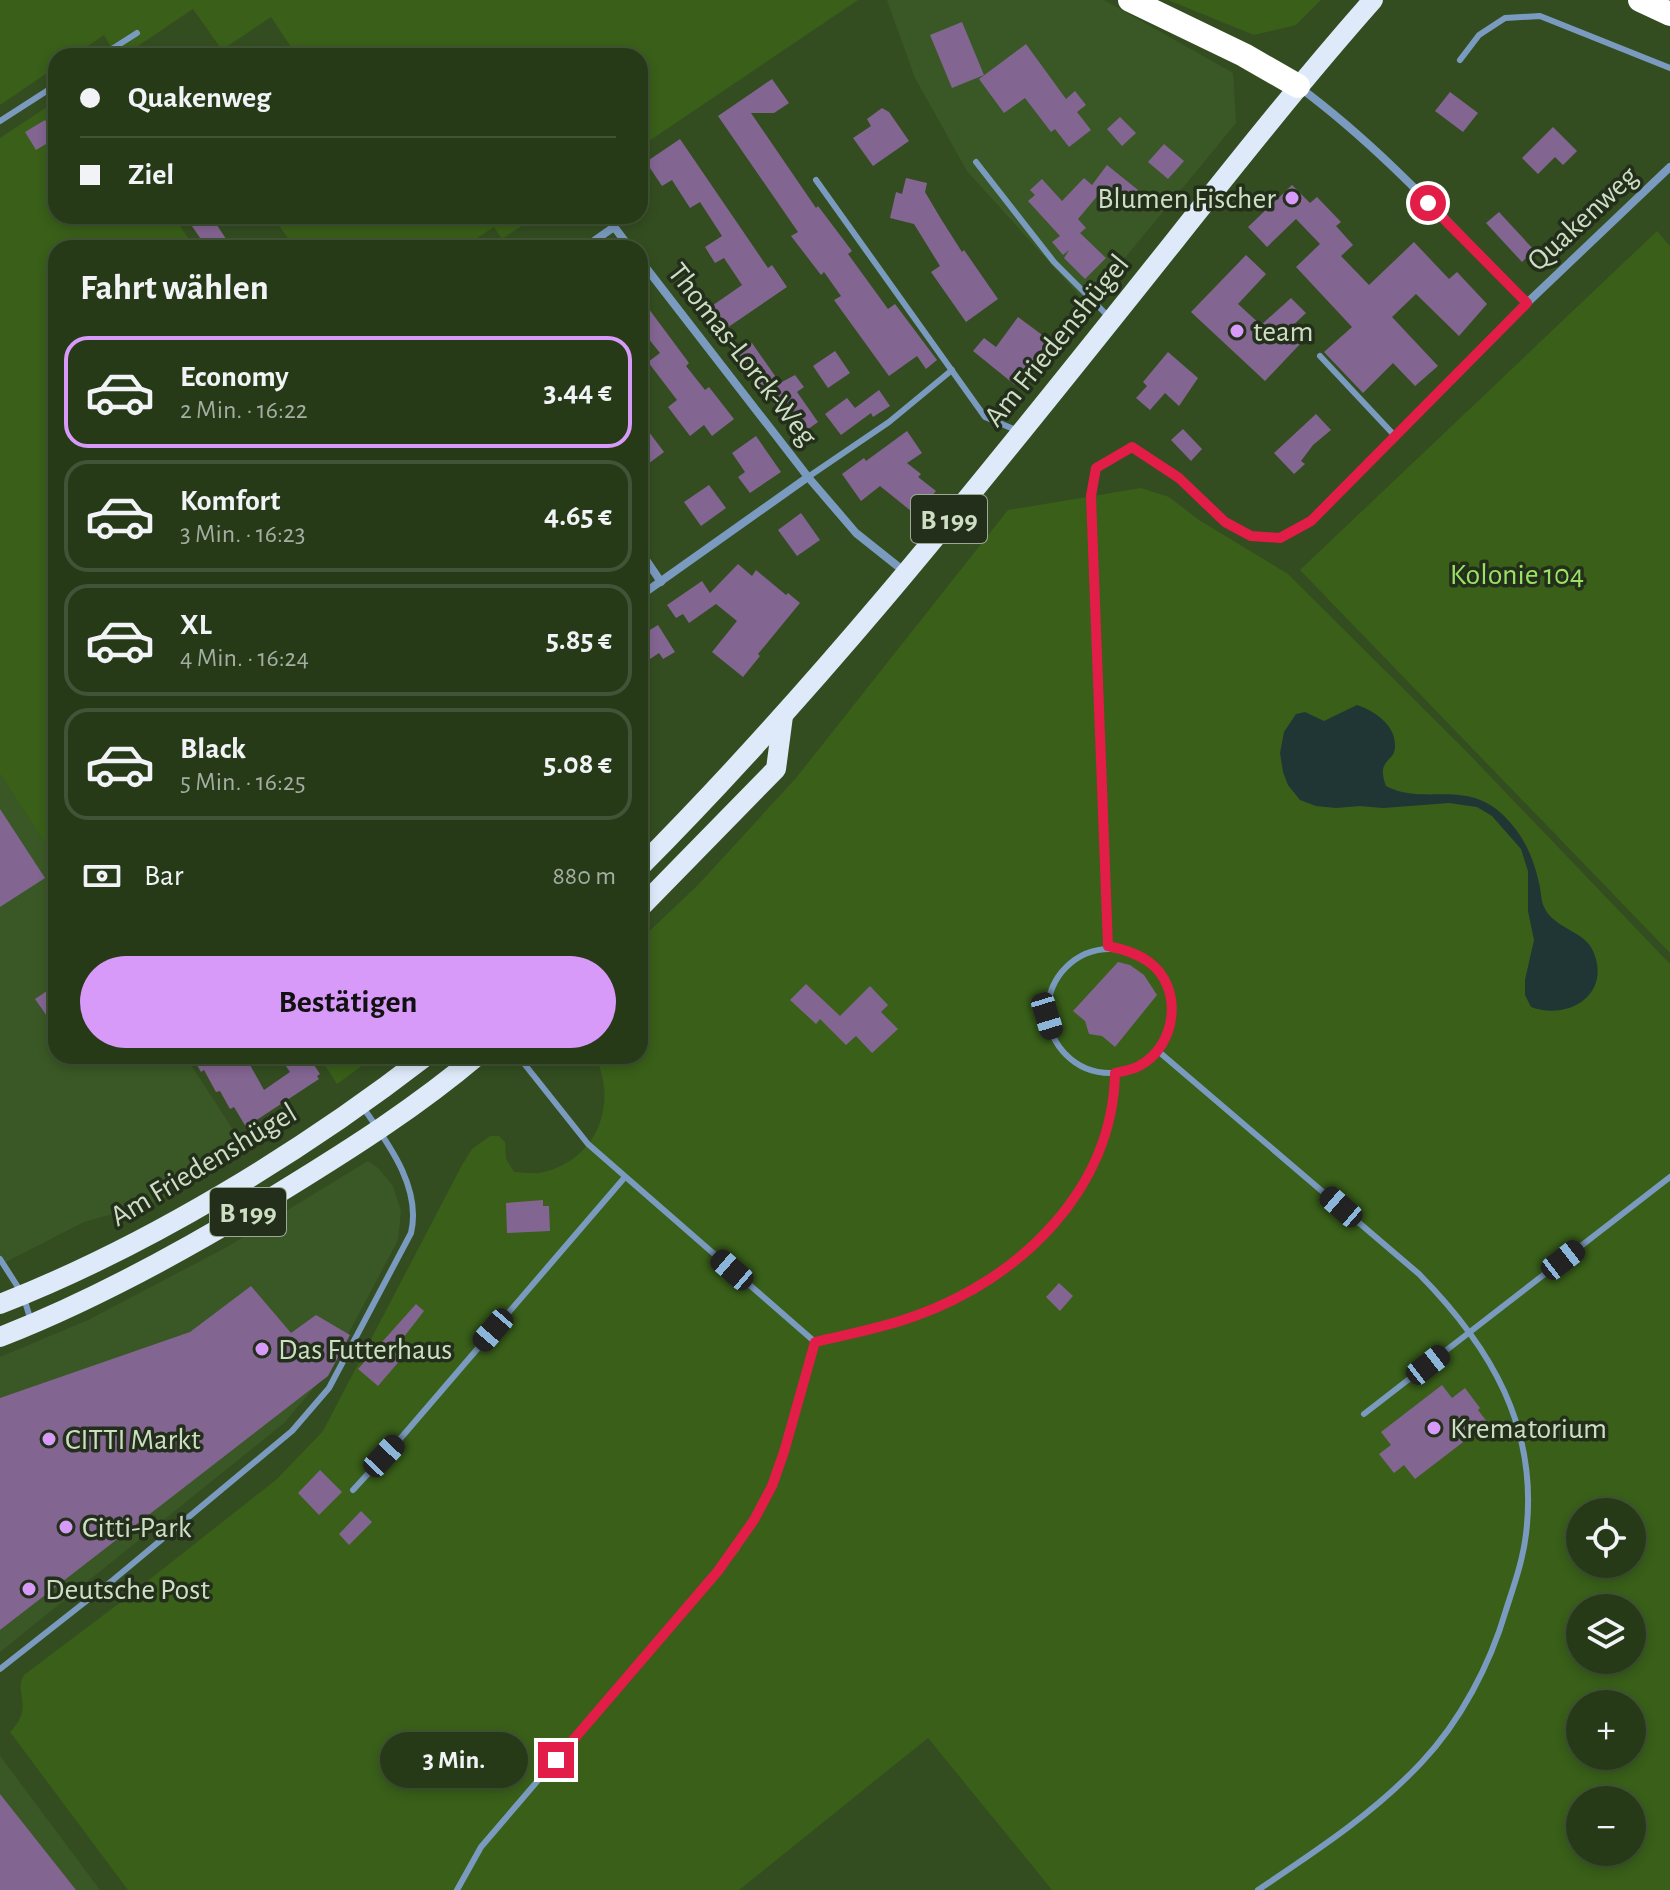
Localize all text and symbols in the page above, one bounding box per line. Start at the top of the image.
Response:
text: Quakenweg [128,83,271,113]
text: Ziel [128,160,174,190]
street label: Quakenweg [1522,160,1644,277]
place label: Blumen Fischer [1097,184,1276,214]
route start [1410,185,1446,221]
marker: Blumen Fischer [1283,189,1301,207]
street label: Am Friedenshügel [979,249,1135,432]
street label: Thomas-Lorck-Weg [662,258,823,452]
text: Fahrt wählen [80,270,269,306]
place label: team [1253,317,1314,347]
marker: team [1228,322,1246,340]
icon: car [84,356,156,428]
text: Economy [180,362,289,392]
text: 3.44 € [543,377,612,407]
text: 2 Min. · 16:22 [180,397,308,423]
icon: car [84,480,156,552]
text: Komfort [180,486,280,516]
road number: B 199 [911,495,987,543]
text: 4.65 € [544,501,612,531]
text: 3 Min. · 16:23 [180,521,305,547]
park label: Kolonie 104 [1450,560,1584,590]
icon: car [84,604,156,676]
text: XL [180,610,212,640]
text: 5.85 € [546,625,612,655]
text: 4 Min. · 16:24 [180,645,309,671]
icon: car [84,728,156,800]
text: Black [180,734,246,764]
text: 5.08 € [543,749,612,779]
text: 5 Min. · 16:25 [180,769,306,795]
icon: cash [80,854,124,898]
text: Bar [144,861,183,891]
text: 880 m [553,863,616,889]
button: Bestätigen [80,956,616,1048]
car [1029,990,1065,1042]
street label: Am Friedenshügel [105,1098,302,1232]
car [1315,1182,1367,1232]
road number: B 199 [210,1188,286,1236]
car [1537,1236,1589,1284]
car [706,1245,758,1295]
car [468,1304,518,1356]
place label: Das Futterhaus [278,1335,452,1365]
marker: Das Futterhaus [253,1340,271,1358]
car [1402,1341,1454,1389]
place label: Krematorium [1450,1414,1607,1444]
marker: Krematorium [1425,1419,1443,1437]
place label: CITTI Markt [65,1425,201,1455]
marker: CITTI Markt [40,1430,58,1448]
car [359,1430,409,1482]
map controls [1566,1498,1646,1866]
button: locate [1566,1498,1646,1578]
place label: Citti-Park [82,1513,192,1543]
marker: Citti-Park [57,1518,75,1536]
place label: Deutsche Post [45,1575,210,1605]
marker: Deutsche Post [20,1580,38,1598]
button: layers [1566,1594,1646,1674]
button: + [1566,1690,1646,1770]
callout: 3 Min. [380,1732,528,1788]
route end [538,1742,574,1778]
text: 3 Min. [423,1747,485,1773]
button: − [1566,1786,1646,1866]

